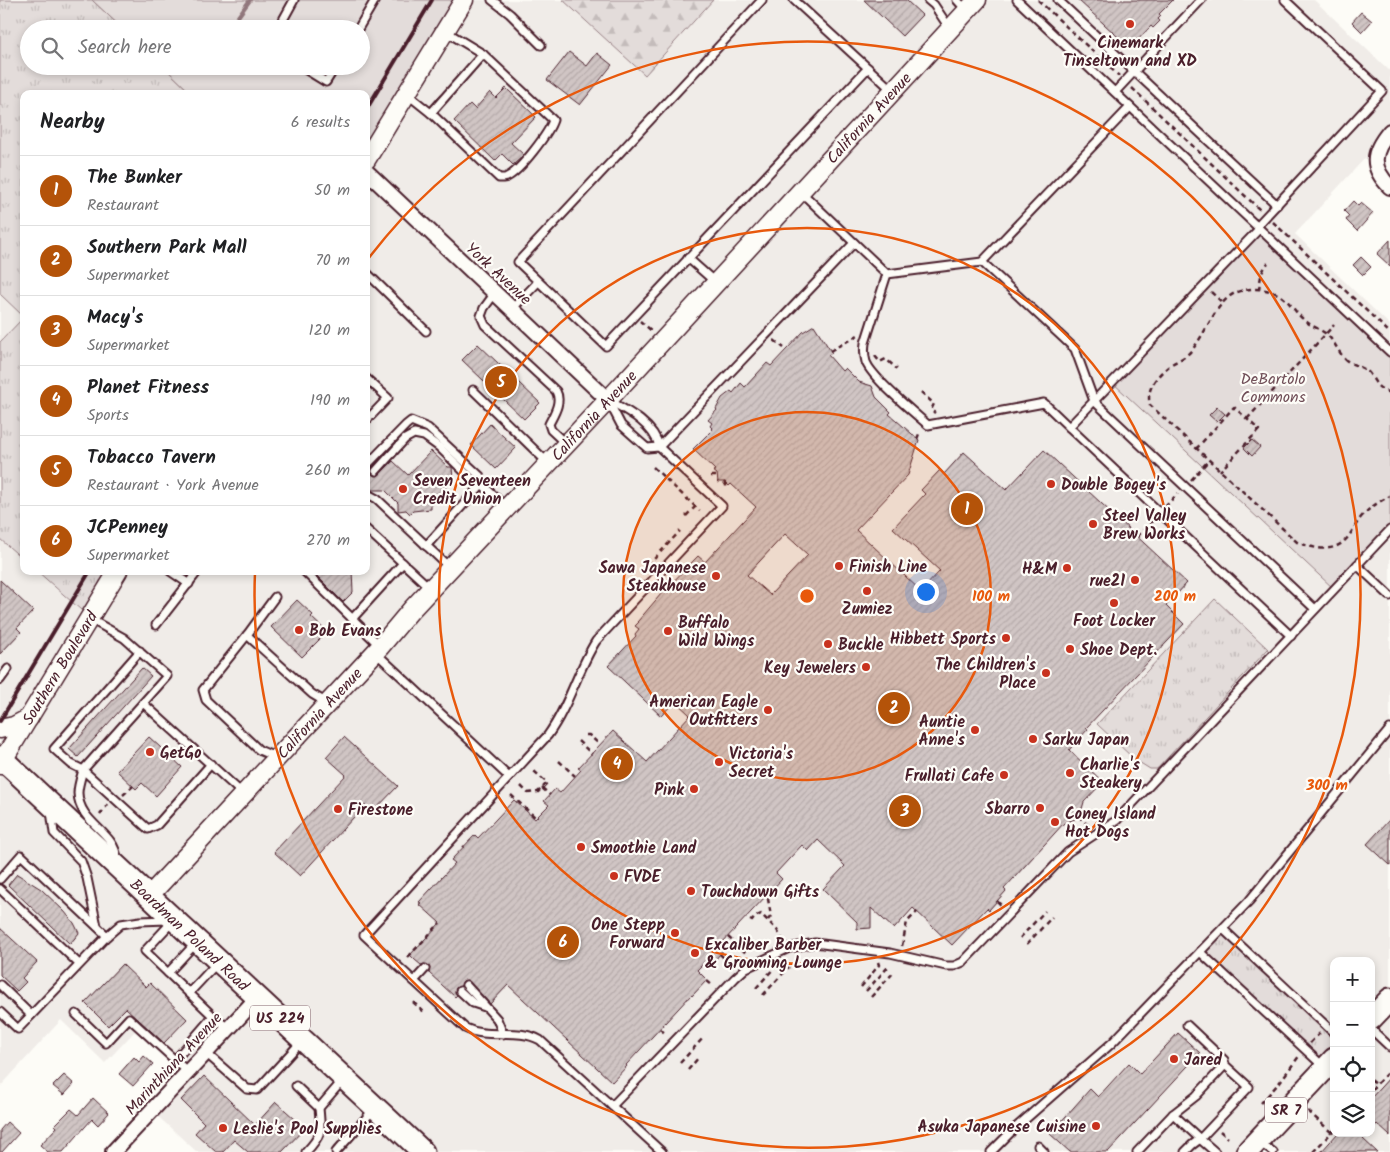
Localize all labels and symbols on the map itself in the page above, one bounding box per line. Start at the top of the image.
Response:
marker: Cinemark Tinseltown and XD [1124,18,1136,30]
place label: Cinemark Tinseltown and XD [1063,31,1197,74]
street label: California Avenue [821,67,918,170]
street label: York Avenue [459,237,537,311]
pin: 5 [485,363,517,401]
street label: California Avenue [546,365,644,467]
park label: DeBartolo Commons [1240,367,1306,410]
place label: Seven Seventeen Credit Union [413,469,531,512]
place label: Double Bogey's [1061,473,1167,498]
marker: Double Bogey's [1045,478,1057,490]
marker: Seven Seventeen Credit Union [397,483,409,495]
pin: 1 [951,490,983,528]
place label: Steel Valley Brew Works [1103,504,1187,547]
marker: Steel Valley Brew Works [1087,518,1099,530]
place label: Finish Line [849,555,927,580]
place label: Sawa Japanese Steakhouse [599,556,706,599]
place label: H&M [1022,557,1058,582]
marker: Finish Line [833,560,845,572]
marker: H&M [1061,562,1073,574]
place label: rue21 [1089,569,1125,594]
marker: Sawa Japanese Steakhouse [710,570,722,582]
marker: rue21 [1129,574,1141,586]
your location [913,579,939,605]
marker: Zumiez [861,585,873,597]
text: 100 m [972,585,1010,609]
text: 200 m [1154,585,1196,609]
centre of rings [798,587,816,605]
place label: Zumiez [842,597,893,622]
marker: Foot Locker [1108,597,1120,609]
street label: Southern Boulevard [16,606,105,730]
place label: Foot Locker [1073,609,1156,634]
place label: Buffalo Wild Wings [678,611,755,654]
place label: Bob Evans [309,619,382,644]
marker: Bob Evans [293,624,305,636]
marker: Buffalo Wild Wings [662,625,674,637]
place label: Hibbett Sports [890,627,997,652]
marker: Hibbett Sports [1000,632,1012,644]
place label: Buckle [838,633,884,658]
marker: Buckle [822,638,834,650]
place label: Shoe Dept. [1080,638,1157,663]
marker: Shoe Dept. [1064,643,1076,655]
place label: The Children's Place [935,653,1037,696]
place label: Key Jewelers [764,656,857,681]
marker: Key Jewelers [860,661,872,673]
street label: California Avenue [271,662,369,765]
marker: The Children's Place [1040,667,1052,679]
pin: 2 [878,689,910,727]
place label: American Eagle Outfitters [649,690,759,733]
marker: American Eagle Outfitters [762,704,774,716]
place label: Auntie Anne's [918,710,966,753]
marker: Auntie Anne's [969,724,981,736]
place label: Sarku Japan [1043,728,1129,753]
marker: Sarku Japan [1027,733,1039,745]
place label: GetGo [160,741,201,766]
place label: Victoria's Secret [729,742,794,785]
pin: 4 [601,745,633,783]
marker: GetGo [144,746,156,758]
place label: Charlie's Steakery [1080,753,1143,796]
marker: Victoria's Secret [713,756,725,768]
place label: Frullati Cafe [905,764,994,789]
marker: Charlie's Steakery [1064,767,1076,779]
marker: Frullati Cafe [998,769,1010,781]
text: 300 m [1305,774,1348,798]
place label: Pink [654,778,685,803]
marker: Pink [688,783,700,795]
pin: 3 [889,792,921,830]
place label: Sbarro [985,797,1030,822]
place label: Firestone [348,798,413,823]
marker: Sbarro [1034,802,1046,814]
place label: Coney Island Hot Dogs [1065,802,1156,845]
marker: Firestone [332,803,344,815]
marker: Coney Island Hot Dogs [1049,816,1061,828]
place label: Smoothie Land [591,836,697,861]
marker: Smoothie Land [575,841,587,853]
place label: FVDE [624,865,662,890]
marker: FVDE [608,870,620,882]
street label: Boardman Poland Road [123,873,255,999]
place label: Touchdown Gifts [701,880,820,905]
marker: Touchdown Gifts [685,885,697,897]
place label: One Stepp Forward [591,913,665,956]
pin: 6 [547,923,579,961]
marker: One Stepp Forward [669,927,681,939]
place label: Excaliber Barber & Grooming Lounge [705,933,842,976]
marker: Excaliber Barber & Grooming Lounge [689,947,701,959]
road number: US 224 [250,1006,310,1030]
street label: Marinthiana Avenue [119,1007,229,1121]
place label: Jared [1184,1048,1223,1073]
marker: Jared [1168,1053,1180,1065]
road number: SR 7 [1265,1098,1307,1122]
place label: Asuka Japanese Cuisine [918,1115,1086,1140]
place label: Leslie's Pool Supplies [233,1117,382,1142]
marker: Asuka Japanese Cuisine [1090,1120,1102,1132]
marker: Leslie's Pool Supplies [217,1122,229,1134]

